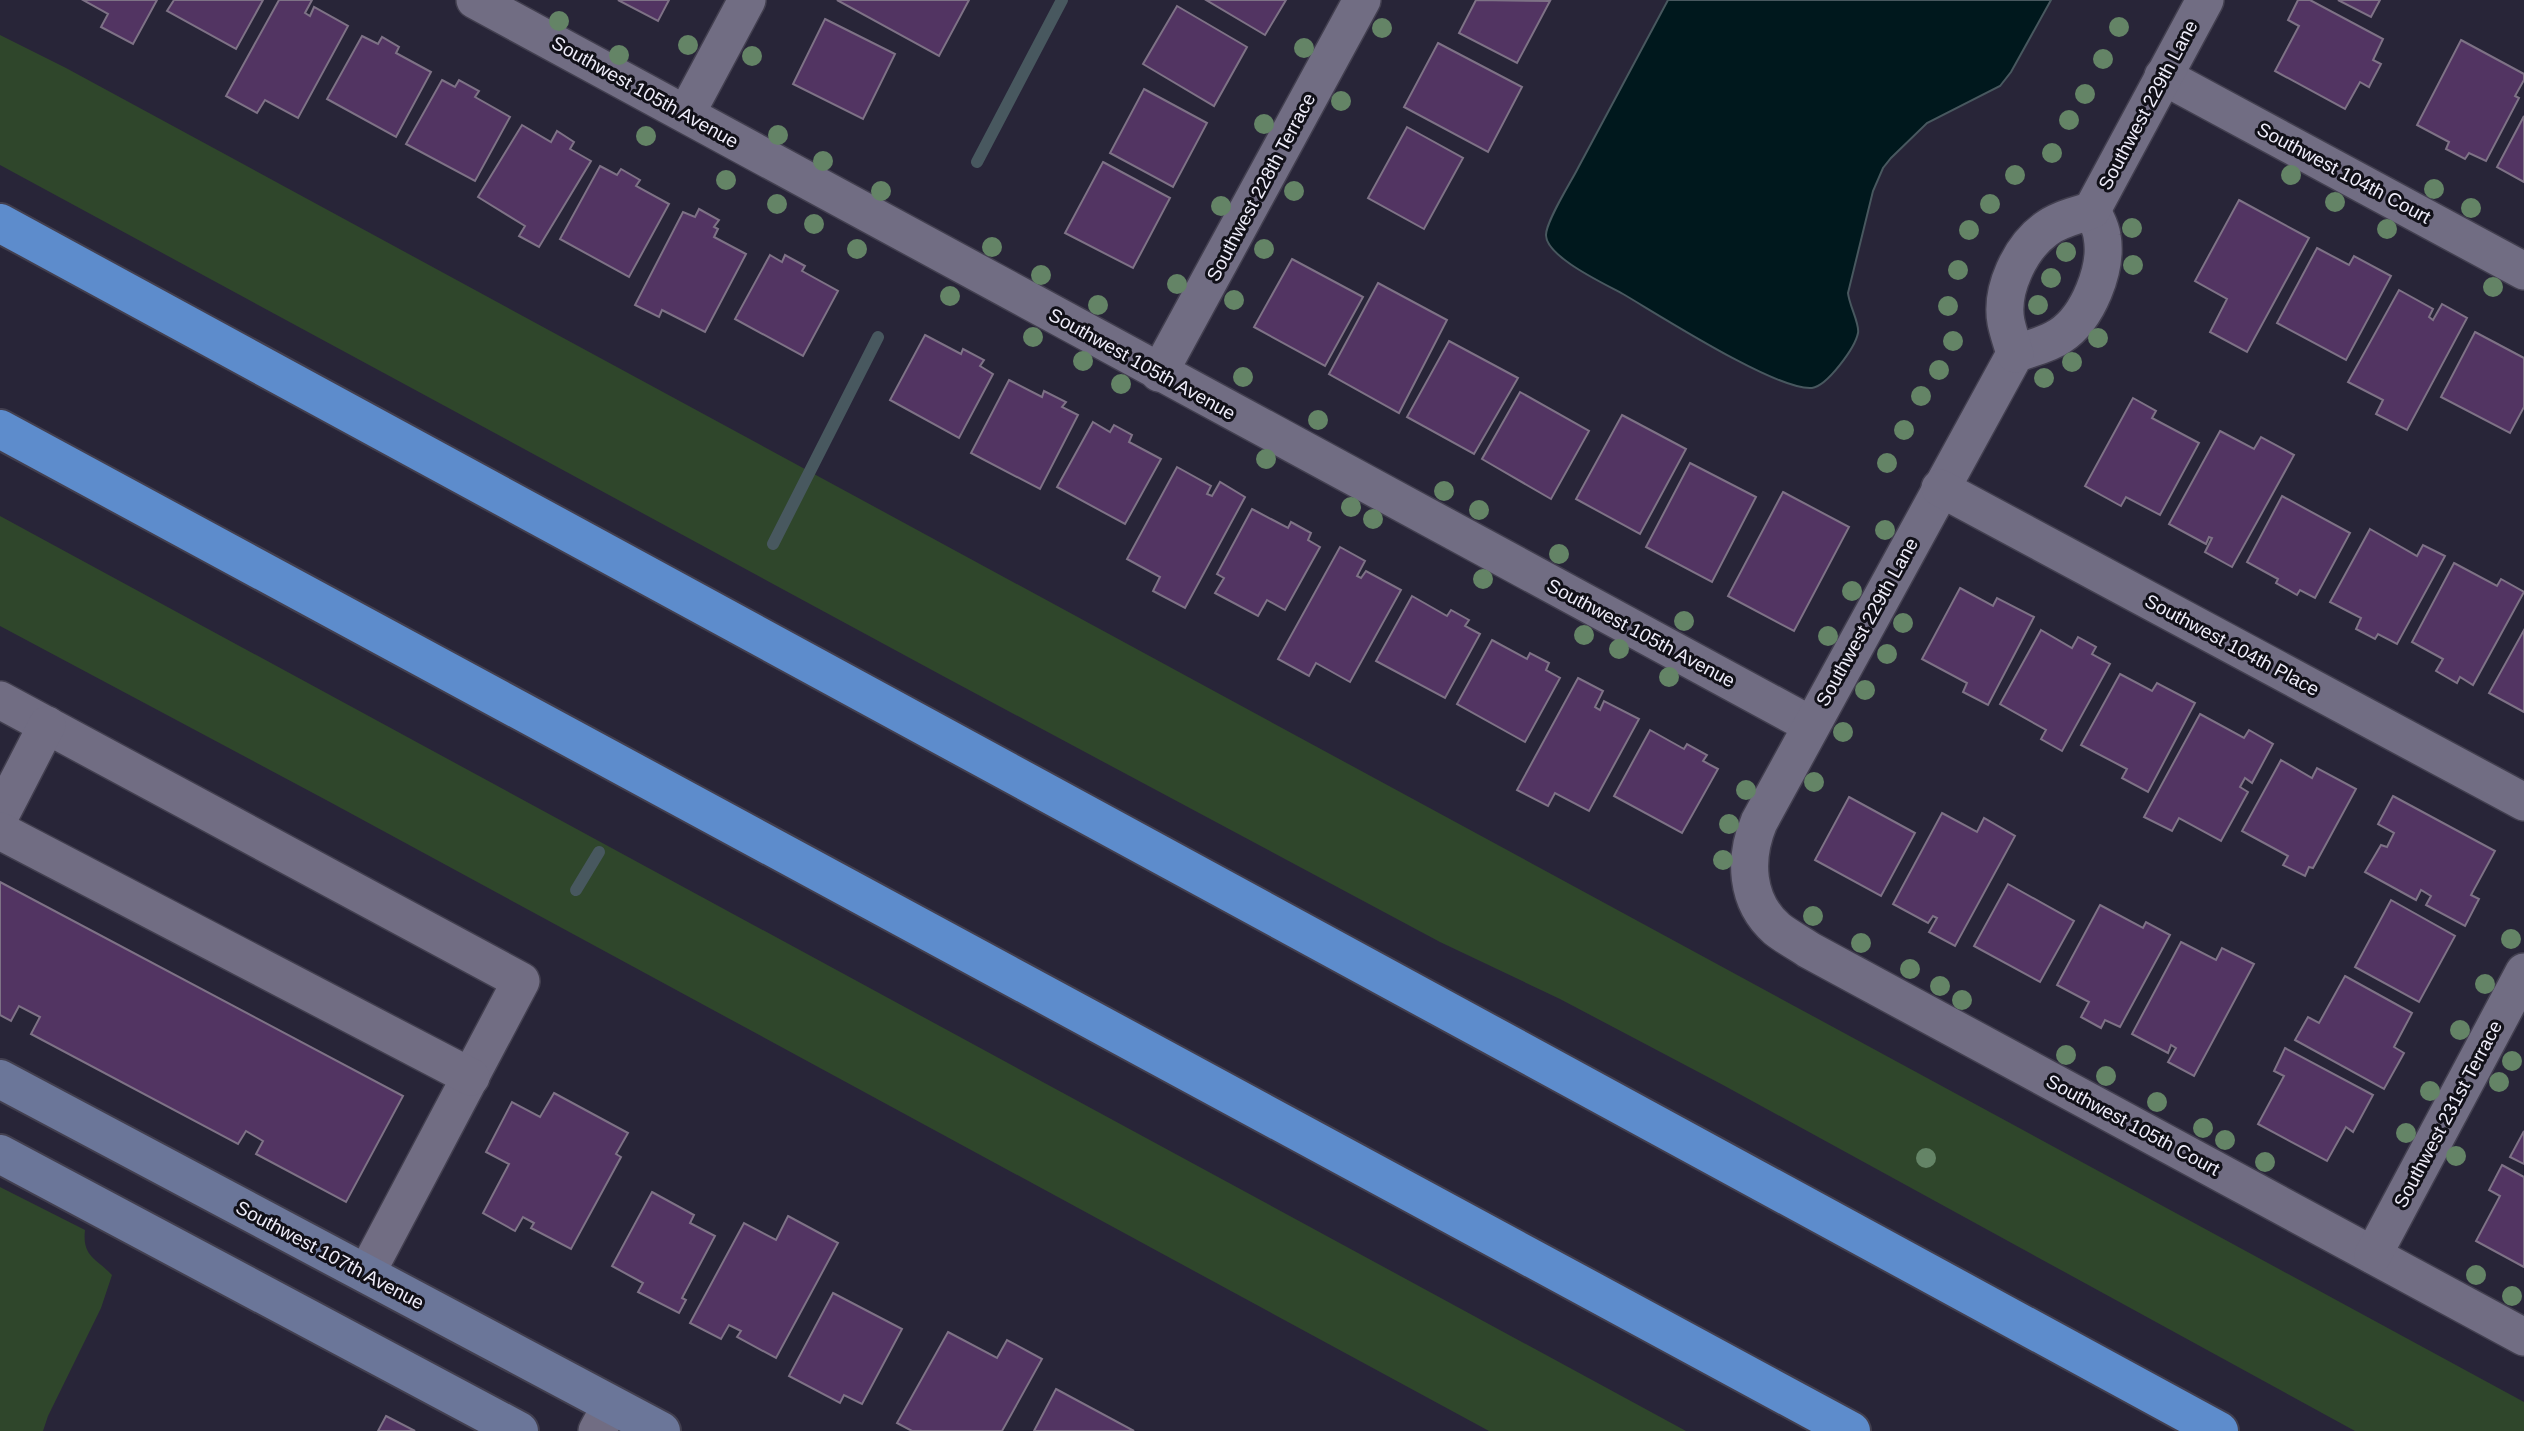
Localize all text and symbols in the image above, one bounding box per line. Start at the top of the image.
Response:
street label: Southwest 229th Lane [2094,17,2202,193]
street label: Southwest 105th Avenue [548,32,742,152]
street label: Southwest 228th Terrace [1202,89,1320,285]
street label: Southwest 104th Court [2254,118,2435,228]
street label: Southwest 105th Avenue [1045,304,1239,424]
street label: Southwest 229th Lane [1812,534,1922,710]
street label: Southwest 105th Avenue [1543,574,1739,692]
street label: Southwest 104th Place [2141,590,2323,700]
street label: Southwest 231st Terrace [2390,1017,2506,1211]
street label: Southwest 105th Court [2043,1070,2224,1180]
street label: Southwest 107th Avenue [232,1196,428,1314]

